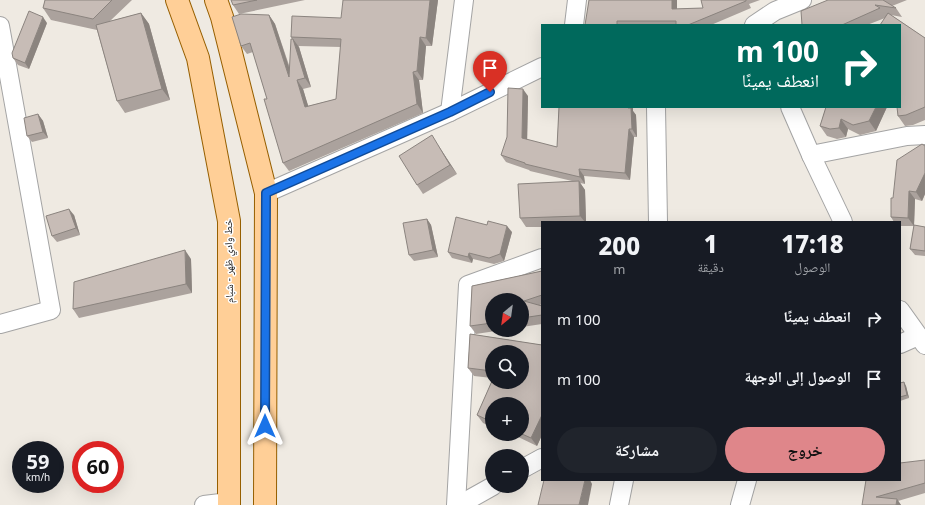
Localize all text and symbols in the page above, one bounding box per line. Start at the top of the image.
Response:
text: 100 m [736,32,819,70]
icon: right [833,40,885,92]
pin [473,51,507,92]
icon: arrive [479,57,501,79]
text: انعطف يمينًا [742,68,819,92]
street label: خط وادي ظهر - شبام [220,219,238,303]
text: 1 [704,227,718,260]
text: 17:18 [781,227,844,260]
text: 200 [598,229,640,262]
text: دقيقة [697,258,724,276]
text: الوصول [794,258,830,276]
text: m [613,260,625,278]
north arrow [485,293,529,337]
map controls [485,293,529,493]
text: انعطف يمينًا [783,306,851,326]
icon: right [863,308,885,330]
text: 100 m [557,309,601,329]
button: search [485,345,529,389]
text: الوصول إلى الوجهة [745,366,851,386]
icon: arrive [863,368,885,390]
text: 100 m [557,369,601,389]
button: + [485,397,529,441]
position arrow [244,405,286,447]
button: مشاركة [557,427,717,473]
button: خروج [725,427,885,473]
speed limit sign: 60 [72,441,124,493]
text: 59 [27,448,49,475]
button: − [485,449,529,493]
text: km/h [26,470,50,484]

